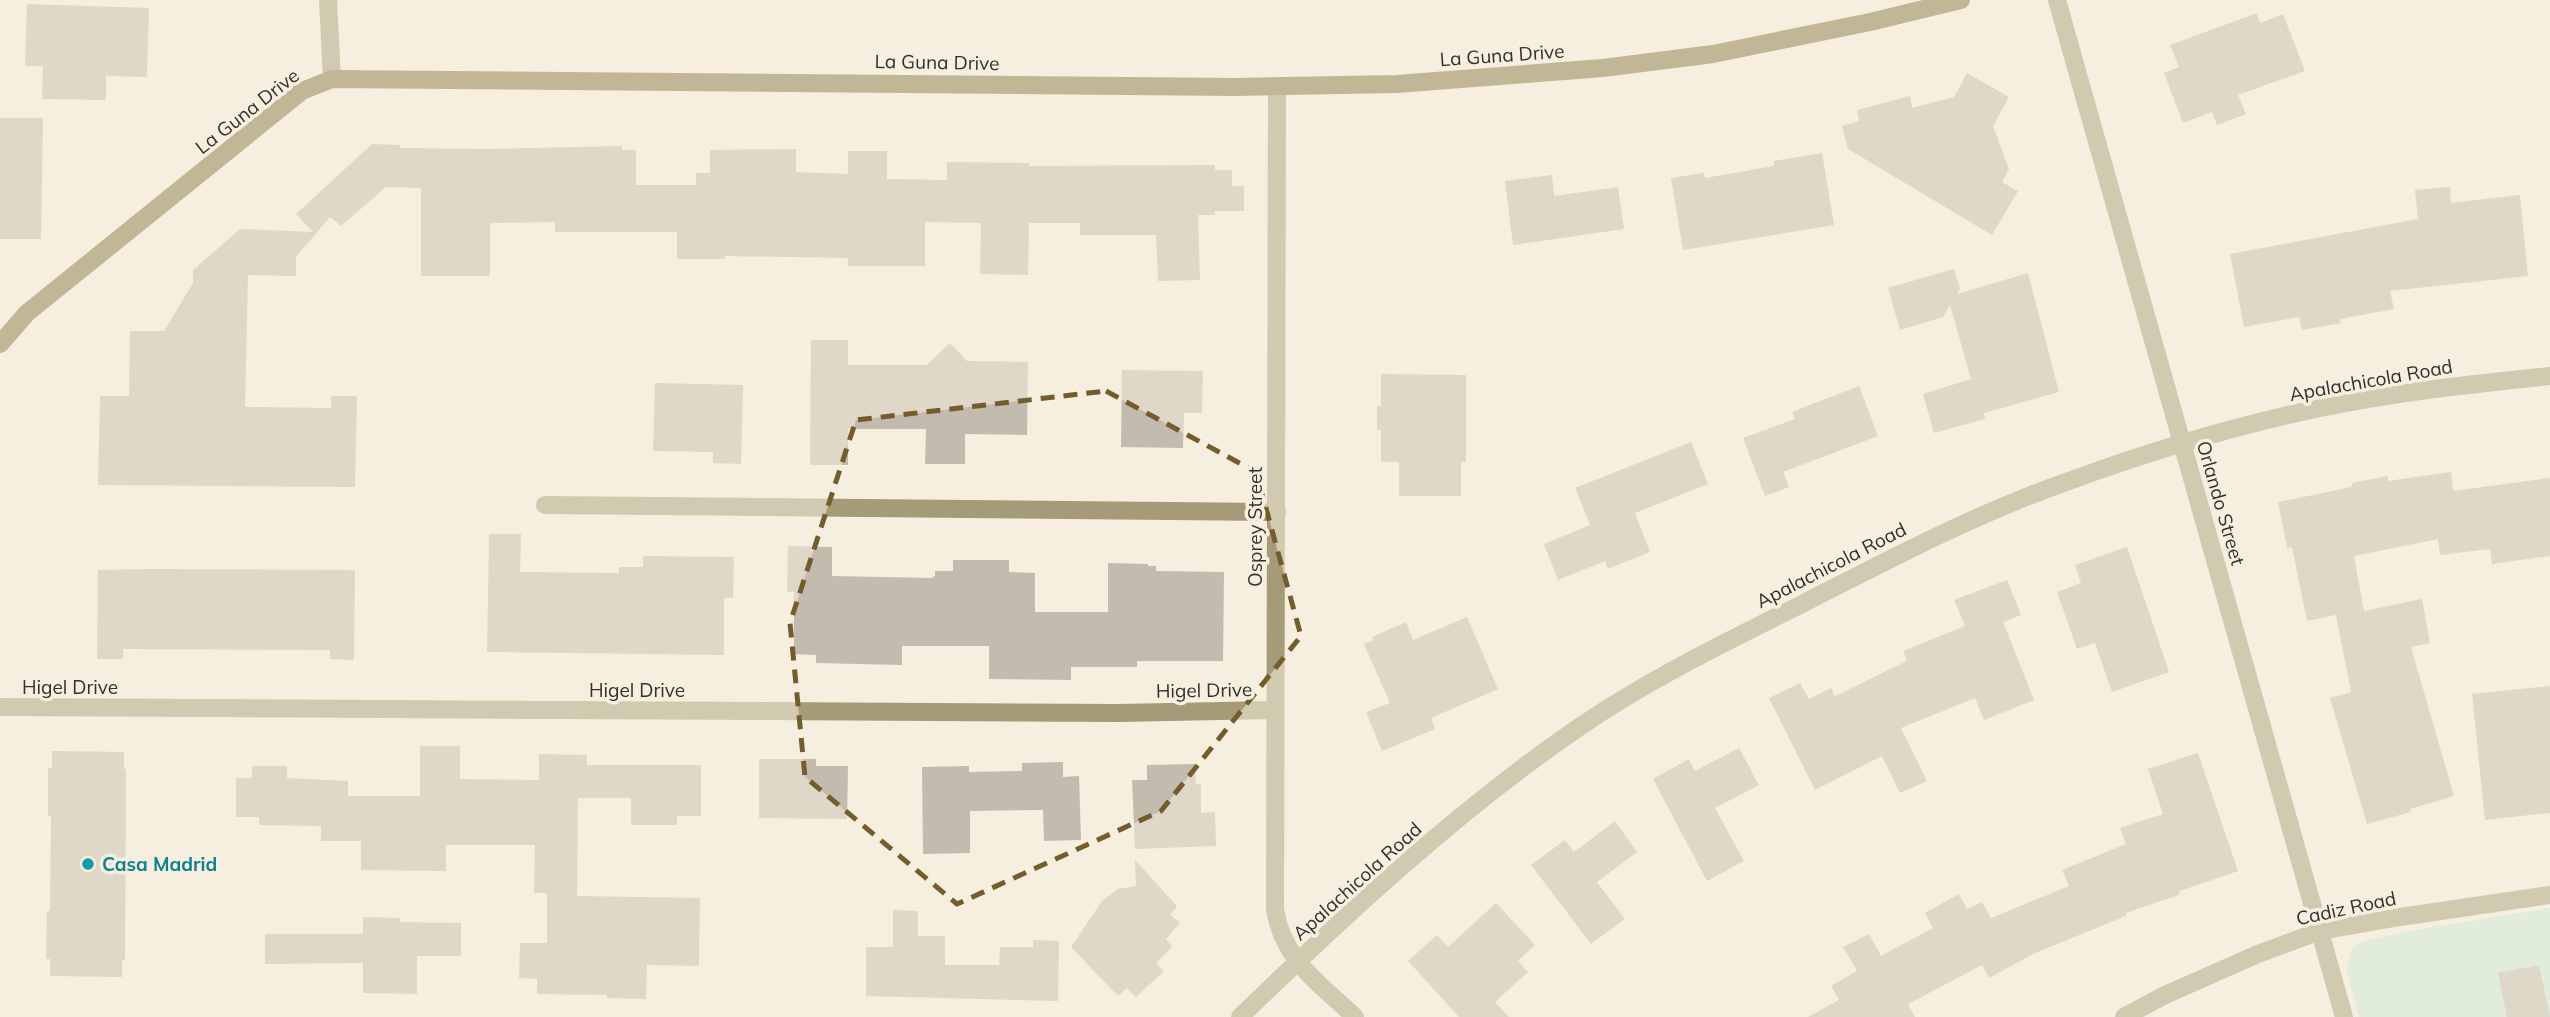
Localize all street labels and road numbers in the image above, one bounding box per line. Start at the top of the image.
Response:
street label: La Guna Drive [1439,39,1565,71]
street label: La Guna Drive [874,49,1000,75]
street label: La Guna Drive [190,63,304,159]
street label: Apalachicola Road [2288,354,2454,406]
street label: Orlando Street [2192,438,2250,568]
street label: Osprey Street [1243,467,1267,587]
street label: Apalachicola Road [1752,517,1910,613]
street label: Higel Drive [22,675,118,699]
street label: Higel Drive [1156,677,1252,703]
street label: Higel Drive [589,678,685,702]
street label: Apalachicola Road [1288,817,1426,945]
street label: Cadiz Road [2294,886,2398,930]

